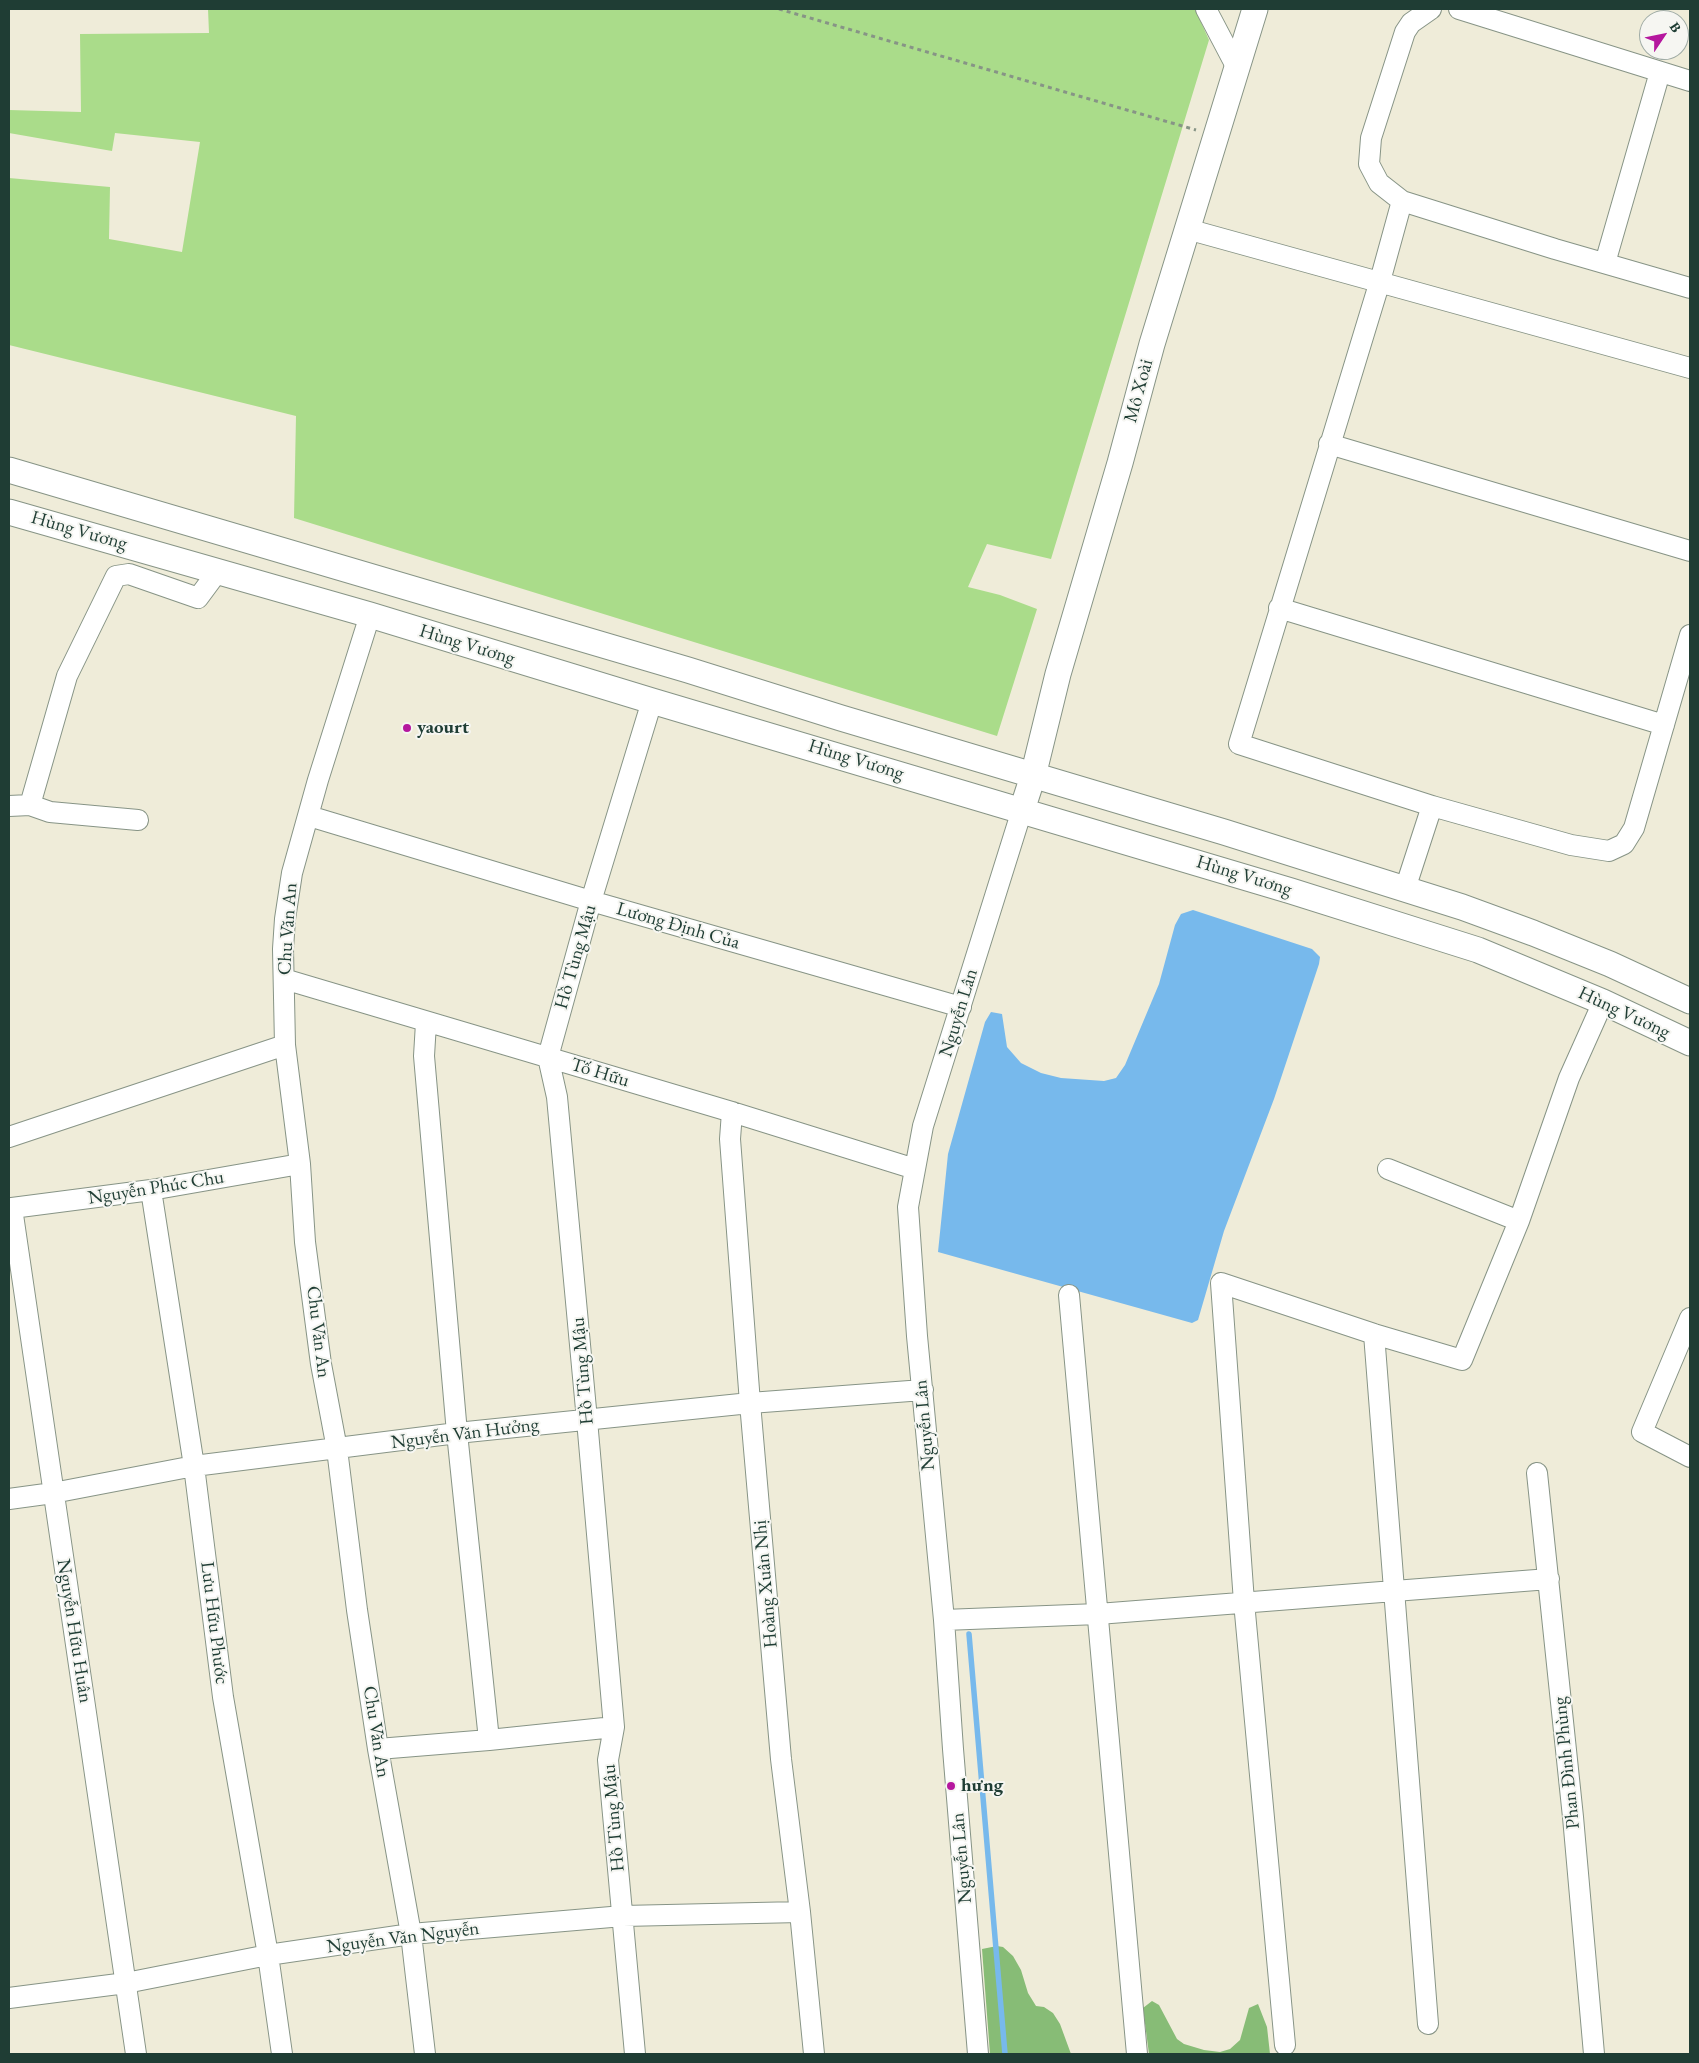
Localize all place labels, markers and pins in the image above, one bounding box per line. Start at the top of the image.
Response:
place label: yaourt [417,717,469,739]
marker: yaourt [401,722,413,734]
place label: hưng [961,1775,1003,1797]
marker: hưng [945,1780,957,1792]

